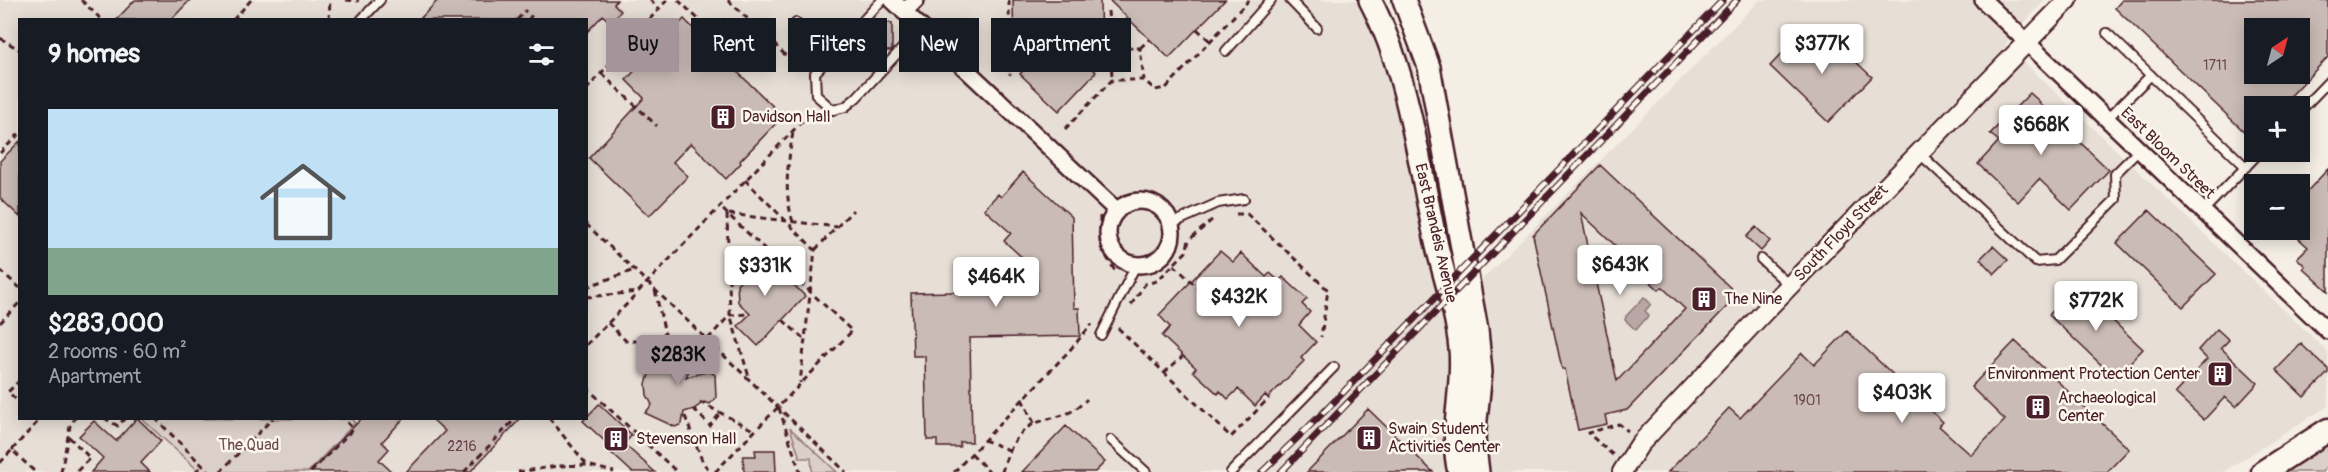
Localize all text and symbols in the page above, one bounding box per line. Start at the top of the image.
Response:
chip: Buy [606,18,679,72]
chip: Rent [691,18,776,72]
chip: Filters [788,18,887,72]
chip: New [899,18,979,72]
chip: Apartment [991,18,1131,72]
north arrow [2244,18,2310,84]
map controls [2244,18,2310,240]
pin: $377K [1780,24,1864,75]
text: $377K [1794,31,1850,56]
text: 9 homes [48,38,140,70]
icon: filters [525,38,558,71]
house number: 1711 [2203,57,2227,74]
button: + [2244,96,2310,162]
building icon: Davidson Hall [708,102,738,132]
street label: East Bloom Street [2117,103,2220,203]
pin: $668K [1999,105,2083,156]
place label: Davidson Hall [742,107,831,127]
text: $668K [2013,112,2069,137]
icon: home [249,148,357,256]
street label: East Brandeis Avenue [1410,161,1462,305]
button: − [2244,174,2310,240]
street label: South Floyd Street [1790,180,1893,286]
pin: $643K [1578,245,1662,296]
pin: $331K [723,246,807,297]
text: $643K [1591,252,1649,277]
text: $331K [738,253,792,278]
pin: $464K [954,257,1038,308]
text: $464K [967,264,1025,289]
pin: $432K [1197,277,1281,328]
pin: $772K [2054,281,2138,332]
text: $432K [1211,284,1267,309]
building icon: The Nine [1689,284,1719,314]
text: $772K [2068,288,2124,313]
place label: The Nine [1724,289,1782,309]
text: $283,000 [48,307,164,339]
pin: $283K [636,335,720,386]
text: 2 rooms · 60 m² [48,339,187,364]
text: $283K [650,342,706,367]
building icon: Environment Protection Center [2205,359,2235,389]
text: Apartment [48,364,141,389]
place label: Environment Protection Center [1988,364,2200,384]
pin: $403K [1860,373,1944,424]
text: $403K [1872,380,1932,405]
place label: Archaeological Center [2058,388,2156,426]
house number: 1901 [1793,392,1821,409]
building icon: Archaeological Center [2023,392,2053,422]
place label: Swain Student Activities Center [1388,419,1501,457]
building icon: Swain Student Activities Center [1354,423,1384,453]
building icon: Stevenson Hall [601,424,631,454]
place label: Stevenson Hall [636,429,736,449]
park label: The Quad [219,435,279,455]
house number: 2216 [447,438,477,455]

